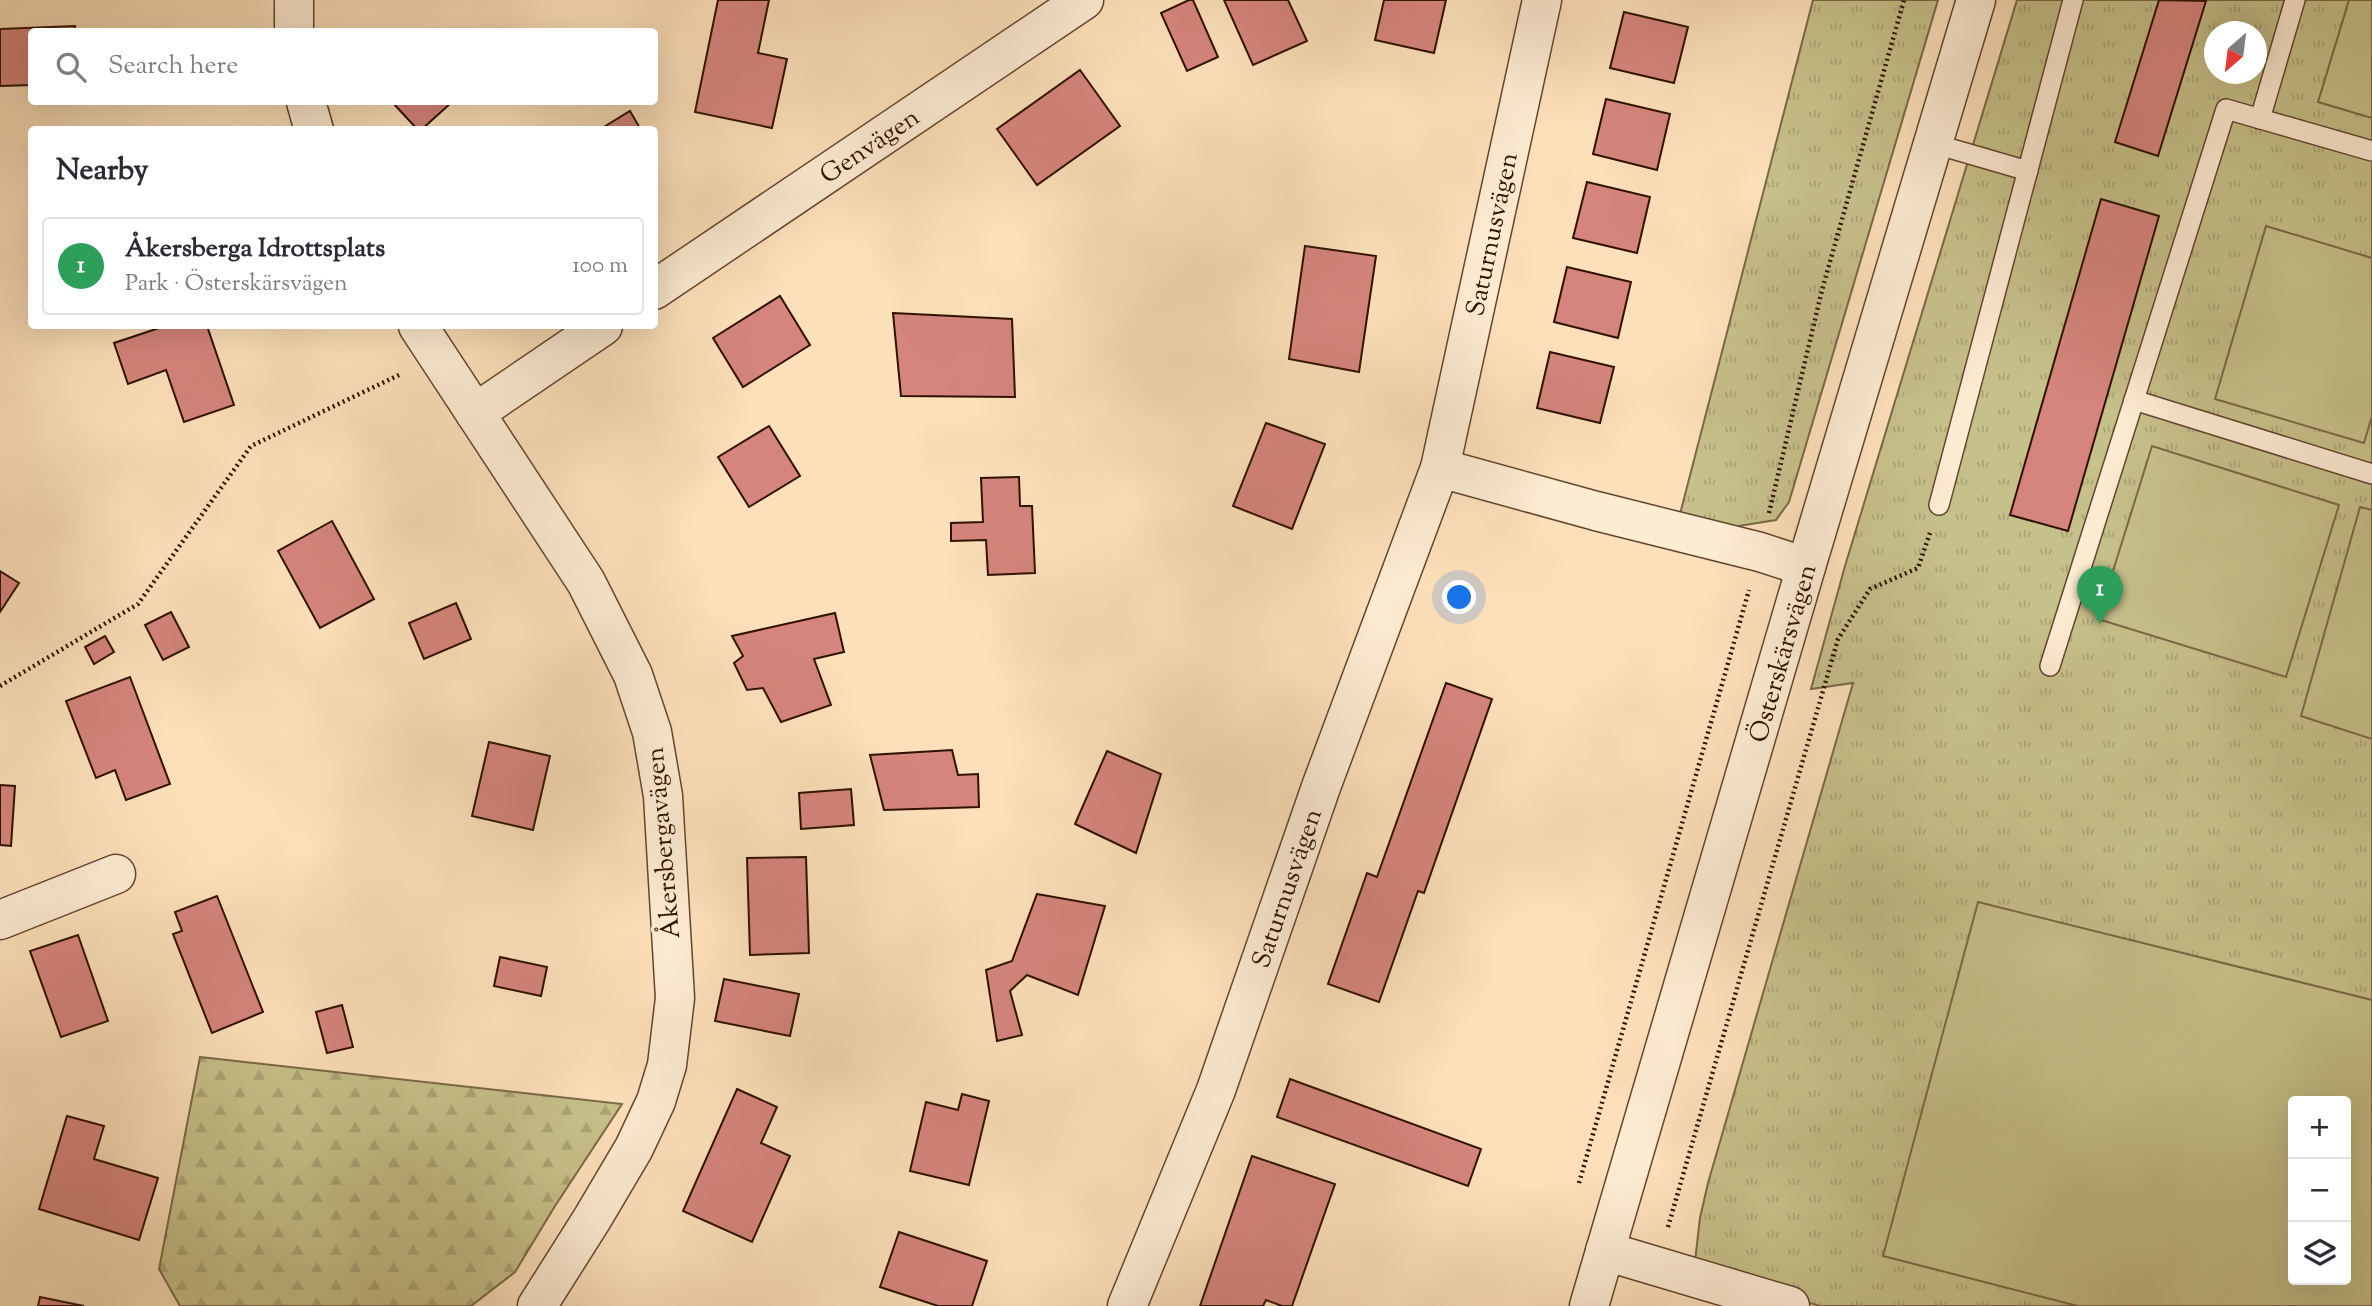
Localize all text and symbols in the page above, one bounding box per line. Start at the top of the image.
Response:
north arrow [2204,21,2267,84]
search box [28,28,658,105]
icon: search [52,48,90,86]
text: Search here [108,48,238,85]
street label: Genvägen [813,100,928,194]
street label: Saturnusvägen [1458,149,1529,320]
text: Nearby [56,150,148,193]
text: Åkersberga Idrottsplats [125,231,385,268]
text: 1 [77,250,85,283]
text: 100 m [572,250,628,283]
text: Park · Österskärsvägen [125,268,348,301]
street label: Österskärsvägen [1741,560,1828,747]
pin: 1 [2077,566,2123,624]
your location [1442,580,1476,614]
street label: Åkersbergavägen [638,745,691,940]
street label: Saturnusvägen [1244,804,1333,974]
map controls [2288,1096,2351,1285]
button: + [2288,1096,2351,1159]
button: − [2288,1159,2351,1222]
button: layers [2288,1222,2351,1285]

